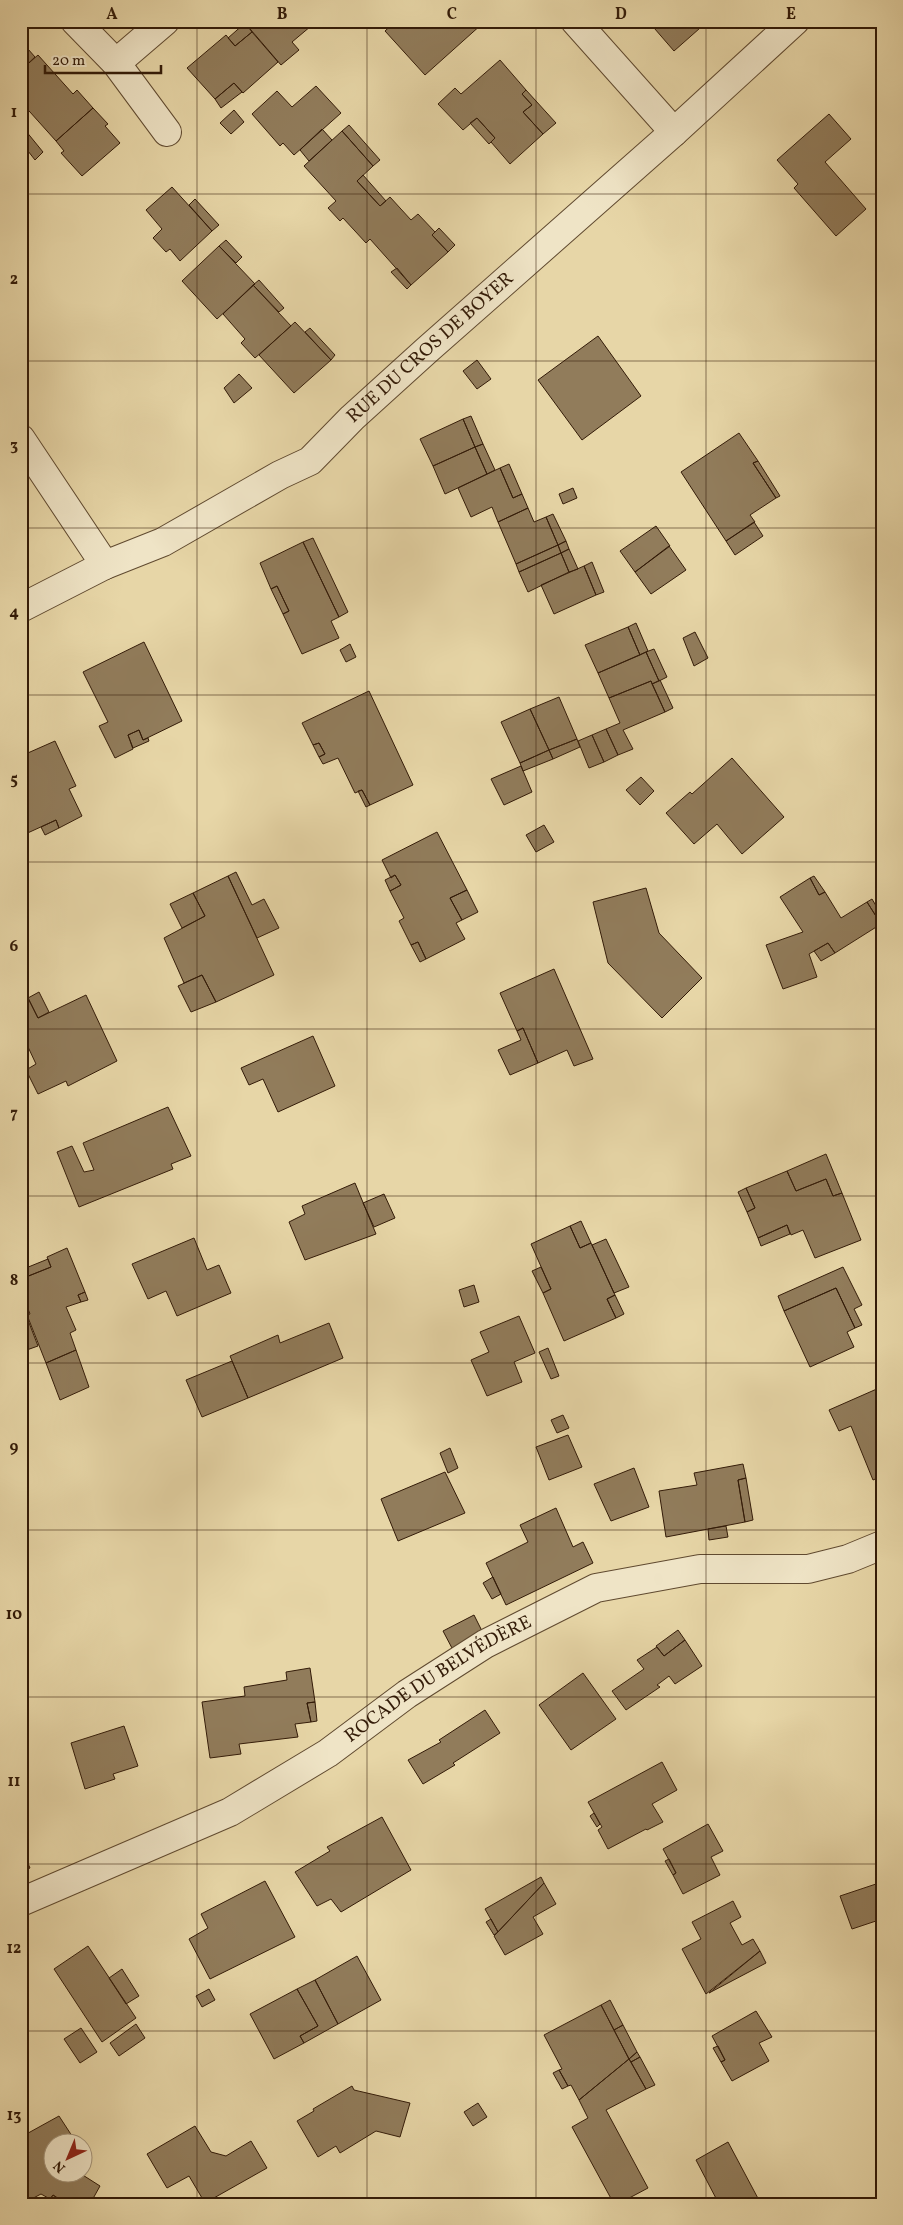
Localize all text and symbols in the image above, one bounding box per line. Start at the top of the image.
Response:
text: A [106,4,118,26]
text: B [277,4,288,26]
text: C [447,4,457,26]
text: D [615,4,627,26]
text: E [786,4,796,26]
scale bar [45,42,161,74]
text: 20 m [52,51,85,72]
text: 1 [11,102,17,124]
street label: RUE DU CROS DE BOYER [341,266,520,429]
text: 2 [10,269,18,291]
text: 3 [10,435,18,457]
text: 4 [9,602,19,624]
text: 5 [10,769,18,791]
text: 6 [10,936,19,958]
text: 7 [10,1103,18,1125]
text: 8 [10,1270,18,1292]
text: 9 [10,1437,19,1459]
text: 10 [6,1604,22,1626]
street label: ROCADE DU BELVÉDÈRE [339,1609,536,1749]
text: 11 [8,1771,20,1793]
text: 12 [7,1938,21,1960]
text: 13 [7,2105,21,2127]
north arrow [42,2132,92,2182]
text: N [50,2156,70,2177]

